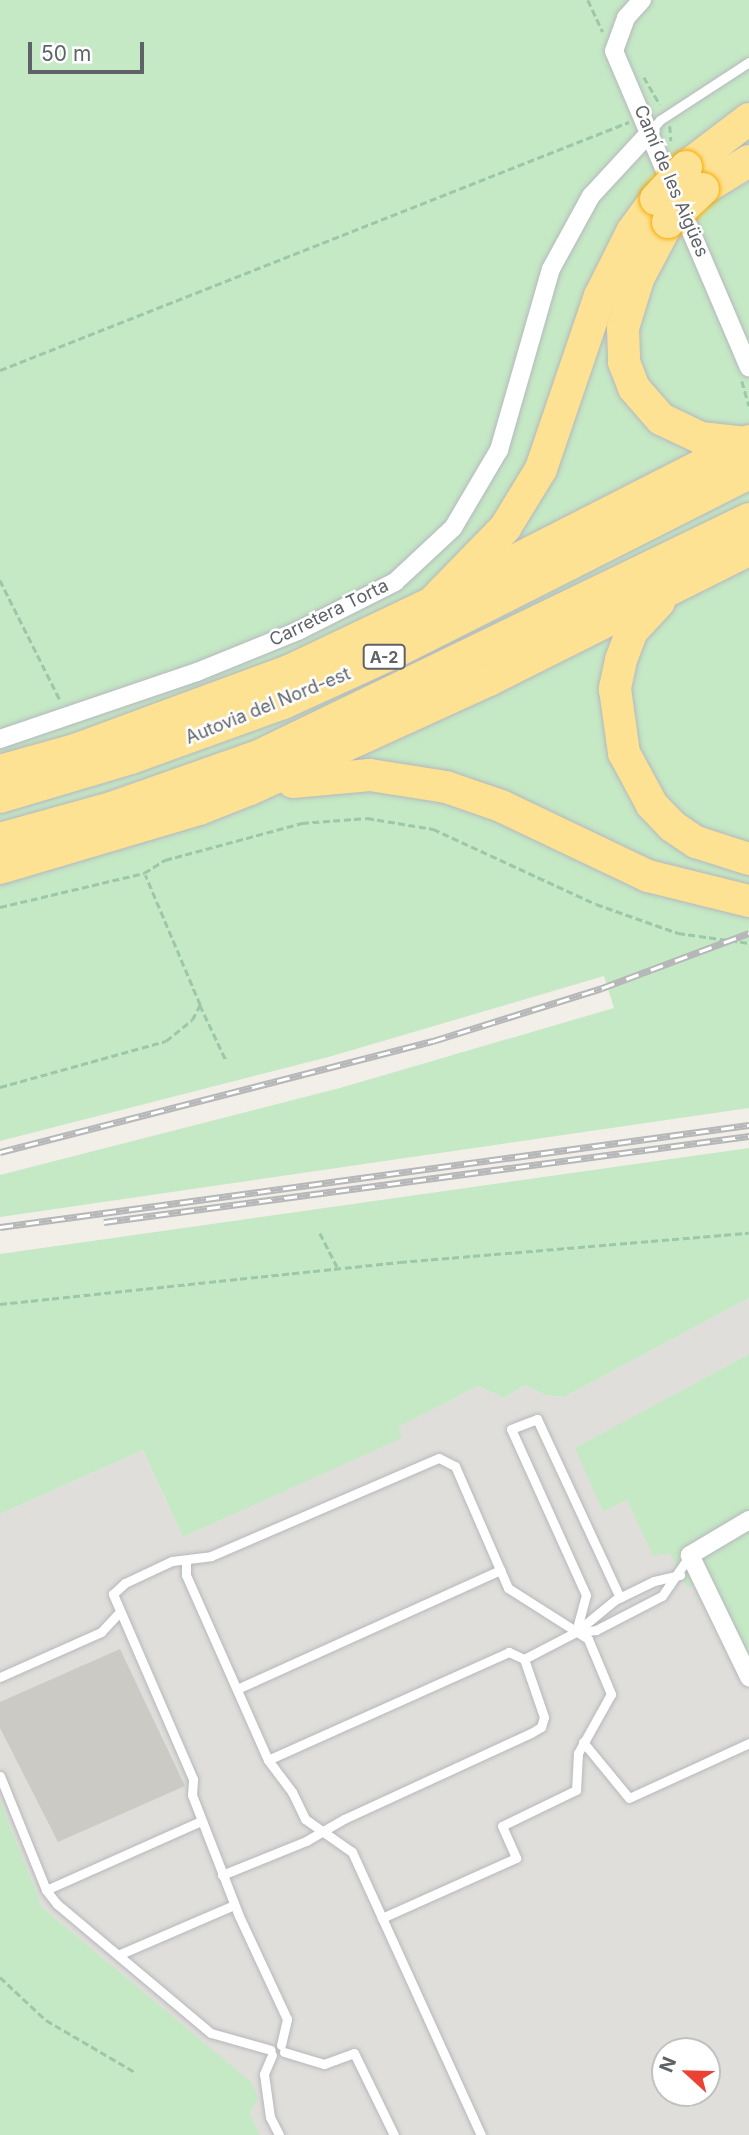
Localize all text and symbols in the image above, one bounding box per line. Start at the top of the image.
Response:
scale bar [32,28,147,72]
text: 50 m [41,41,91,66]
street label: Camí de les Aigües [629,102,713,260]
street label: Carretera Torta [266,575,392,651]
road number: A-2 [361,644,407,670]
street label: Autovia del Nord-est [182,663,354,749]
north arrow [651,2037,721,2107]
text: N [655,2054,681,2076]

